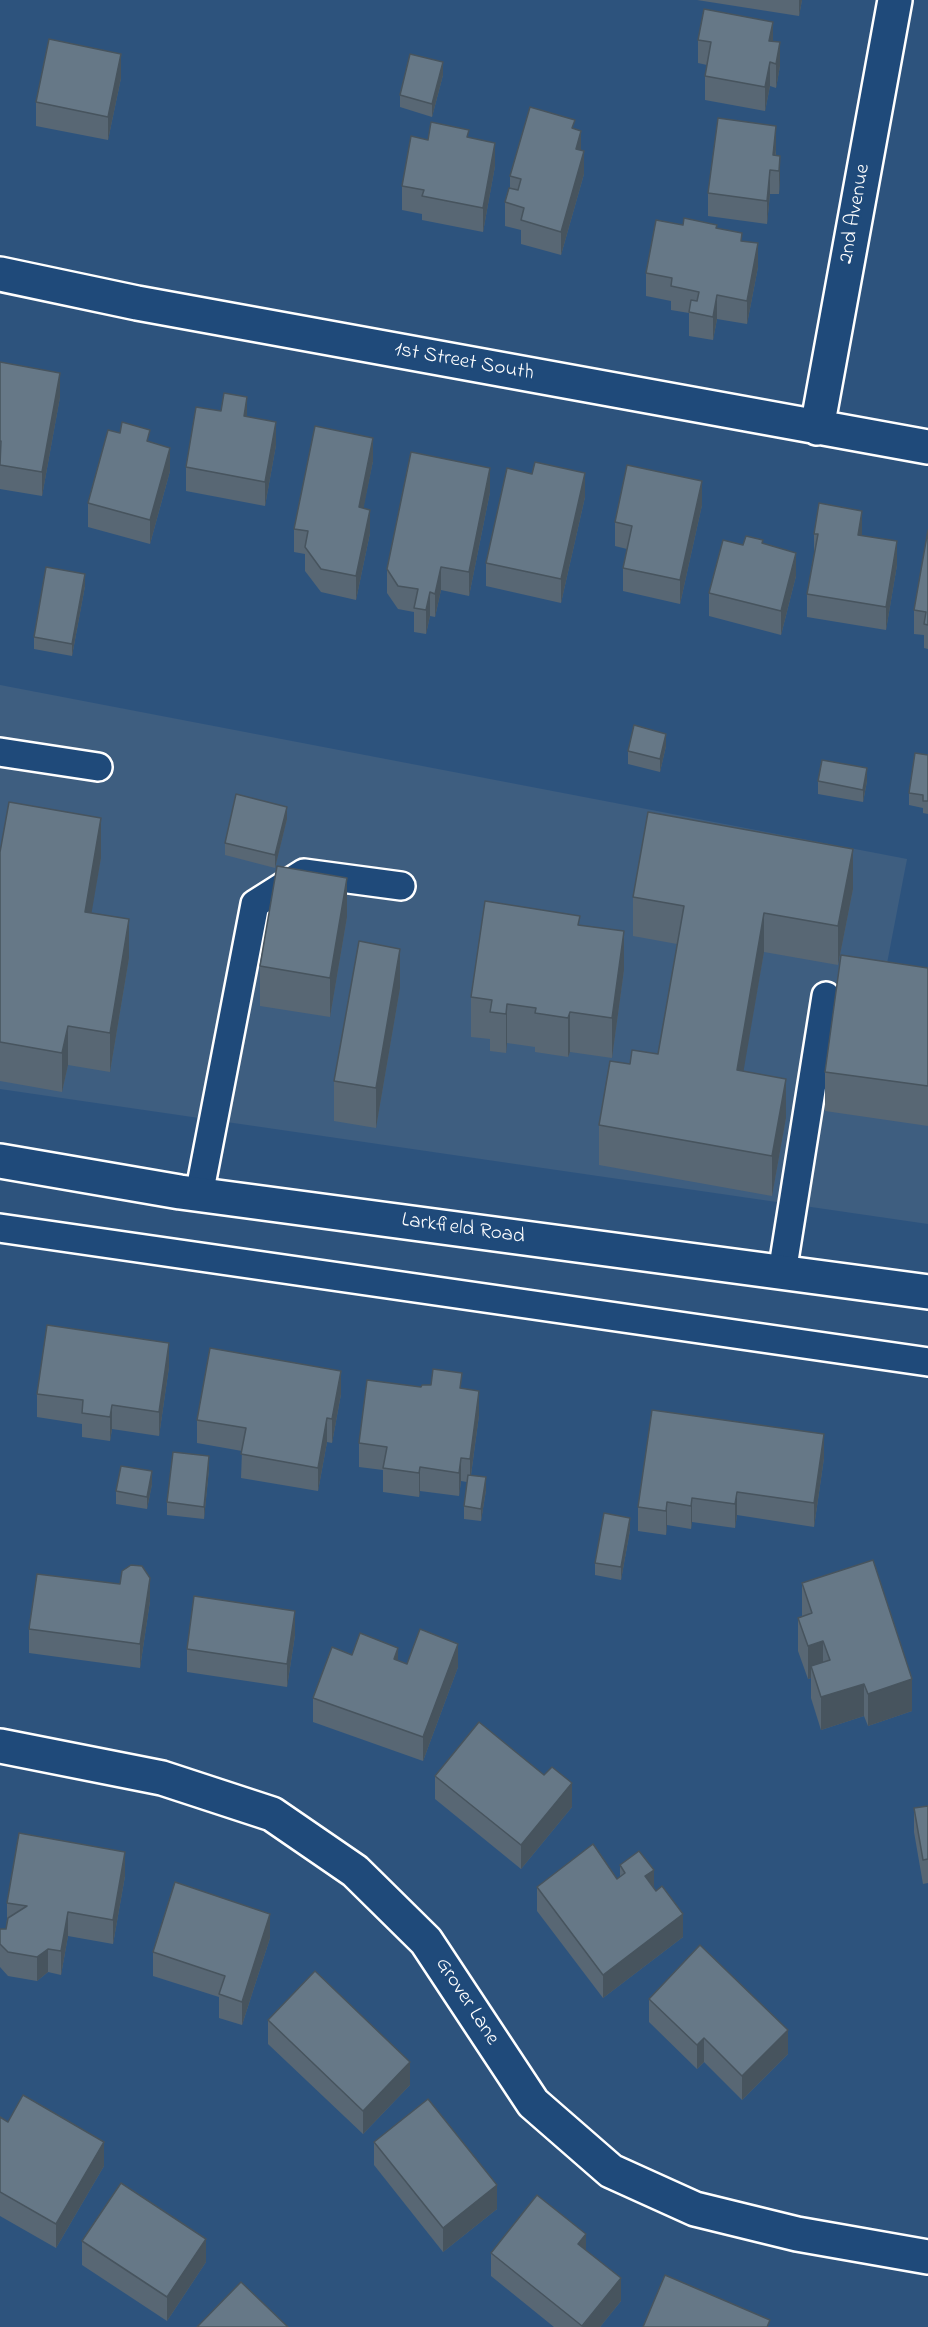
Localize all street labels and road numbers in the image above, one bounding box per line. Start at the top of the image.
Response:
street label: 2nd Avenue [835,162,877,266]
street label: 1st Street South [392,338,536,388]
street label: Larkfield Road [400,1209,526,1251]
street label: Grover Lane [428,1953,504,2051]

